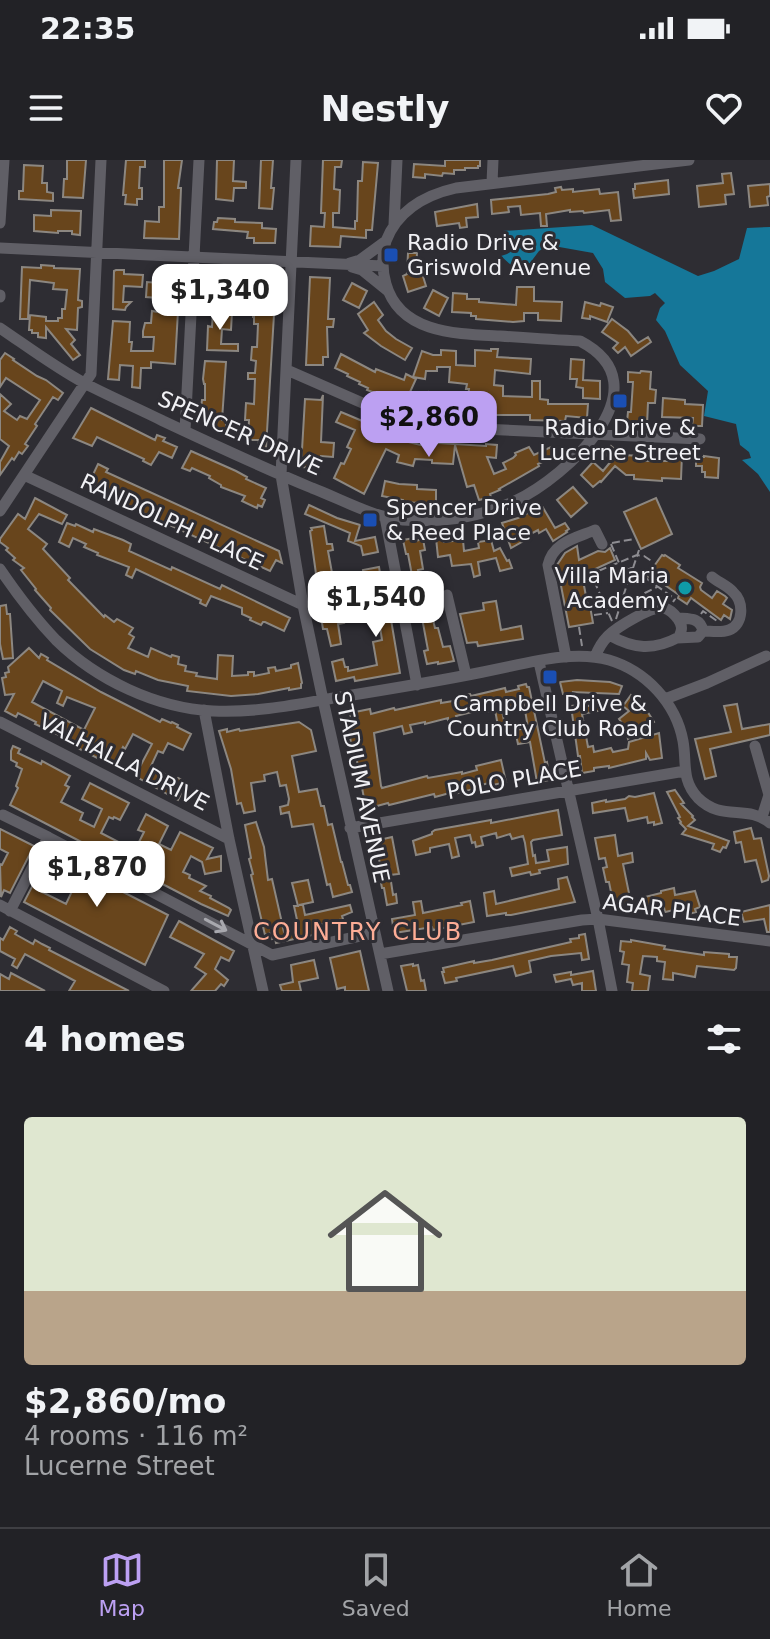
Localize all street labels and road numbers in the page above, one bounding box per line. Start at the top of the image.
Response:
street label: SPENCER DRIVE [154,386,326,480]
street label: RANDOLPH PLACE [76,469,268,575]
street label: STADIUM AVENUE [329,689,395,885]
street label: VALHALLA DRIVE [35,708,213,816]
street label: POLO PLACE [445,756,583,804]
street label: AGAR PLACE [601,889,743,931]

